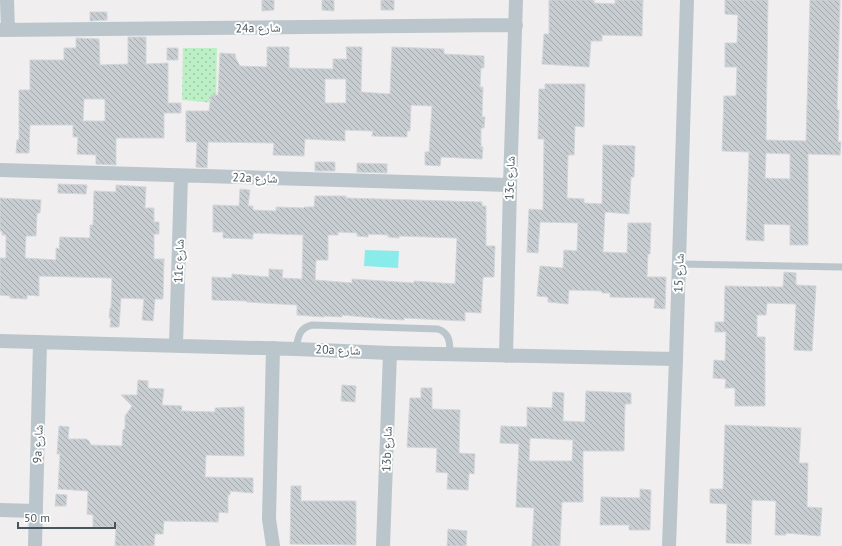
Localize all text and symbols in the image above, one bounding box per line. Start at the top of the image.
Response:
street label: 24a شارع [235,20,281,36]
street label: 13c شارع [501,156,519,200]
street label: 22a شارع [232,169,278,187]
street label: 11c شارع [170,239,188,283]
street label: شارع 15 [670,253,688,293]
street label: 20a شارع [315,341,361,359]
street label: 9a شارع [29,424,47,464]
street label: 13b شارع [378,426,396,472]
scale bar [18,504,115,530]
text: 50 m [24,510,50,525]

